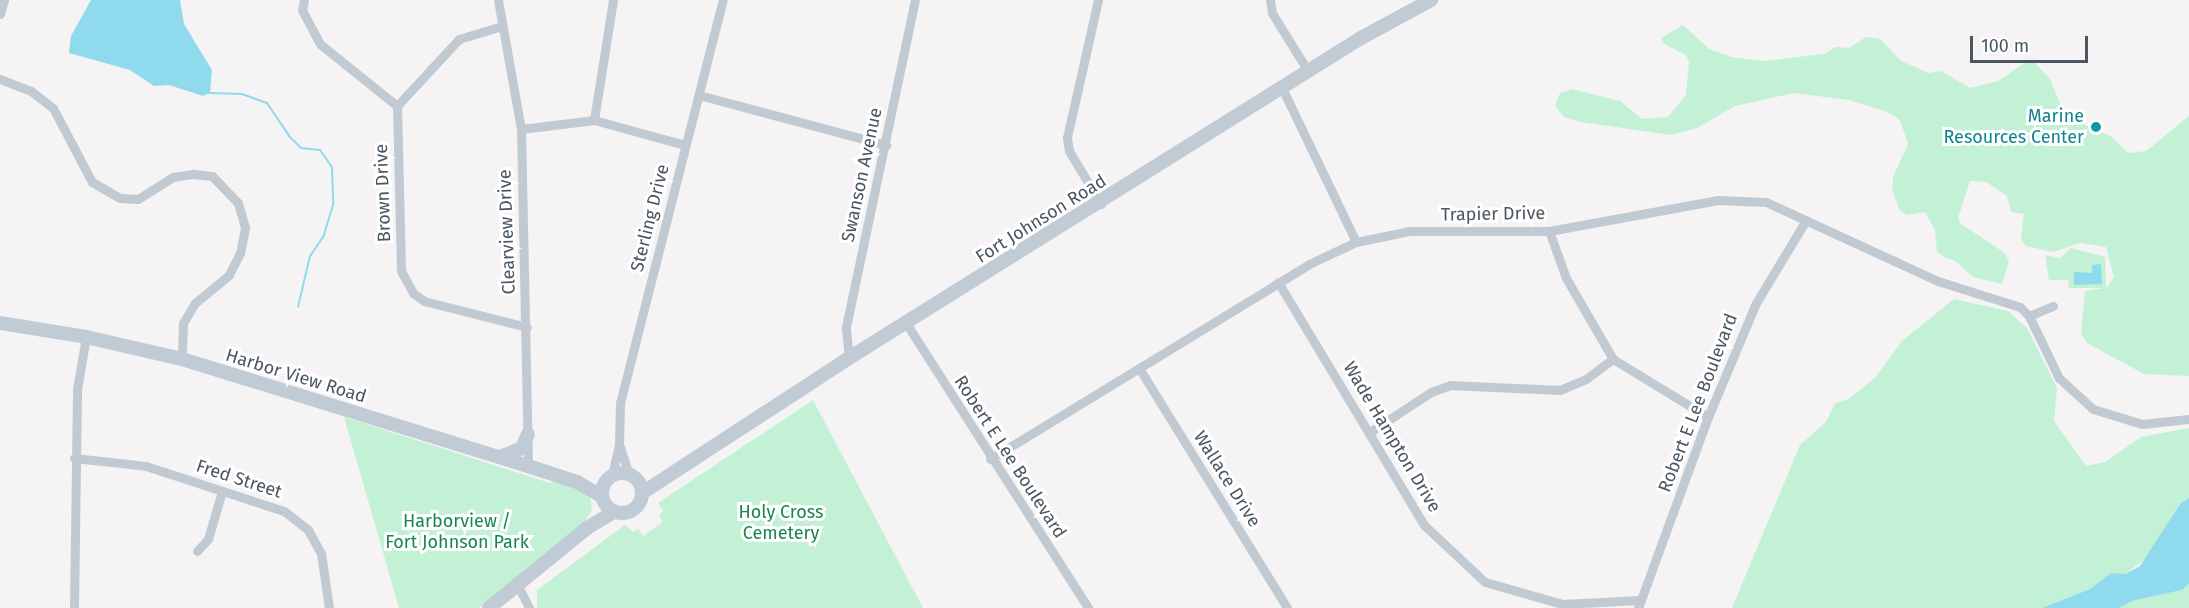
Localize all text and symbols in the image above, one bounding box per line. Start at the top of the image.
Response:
scale bar [1973,24,2092,62]
text: 100 m [1981,35,2029,57]
street label: Swanson Avenue [837,106,887,244]
place label: Marine Resources Center [1943,106,2084,148]
marker: Marine Resources Center [2089,120,2103,134]
street label: Brown Drive [370,144,396,242]
street label: Sterling Drive [626,162,674,274]
street label: Clearview Drive [494,169,520,295]
street label: Fort Johnson Road [972,170,1110,268]
street label: Trapier Drive [1441,202,1545,226]
street label: Robert E Lee Boulevard [1654,311,1742,495]
street label: Harbor View Road [223,344,369,408]
street label: Wade Hampton Drive [1338,358,1446,516]
street label: Robert E Lee Boulevard [949,372,1071,542]
street label: Wallace Drive [1189,427,1265,531]
street label: Fred Street [193,455,285,503]
park label: Holy Cross Cemetery [739,502,823,544]
park label: Harborview / Fort Johnson Park [385,511,529,554]

